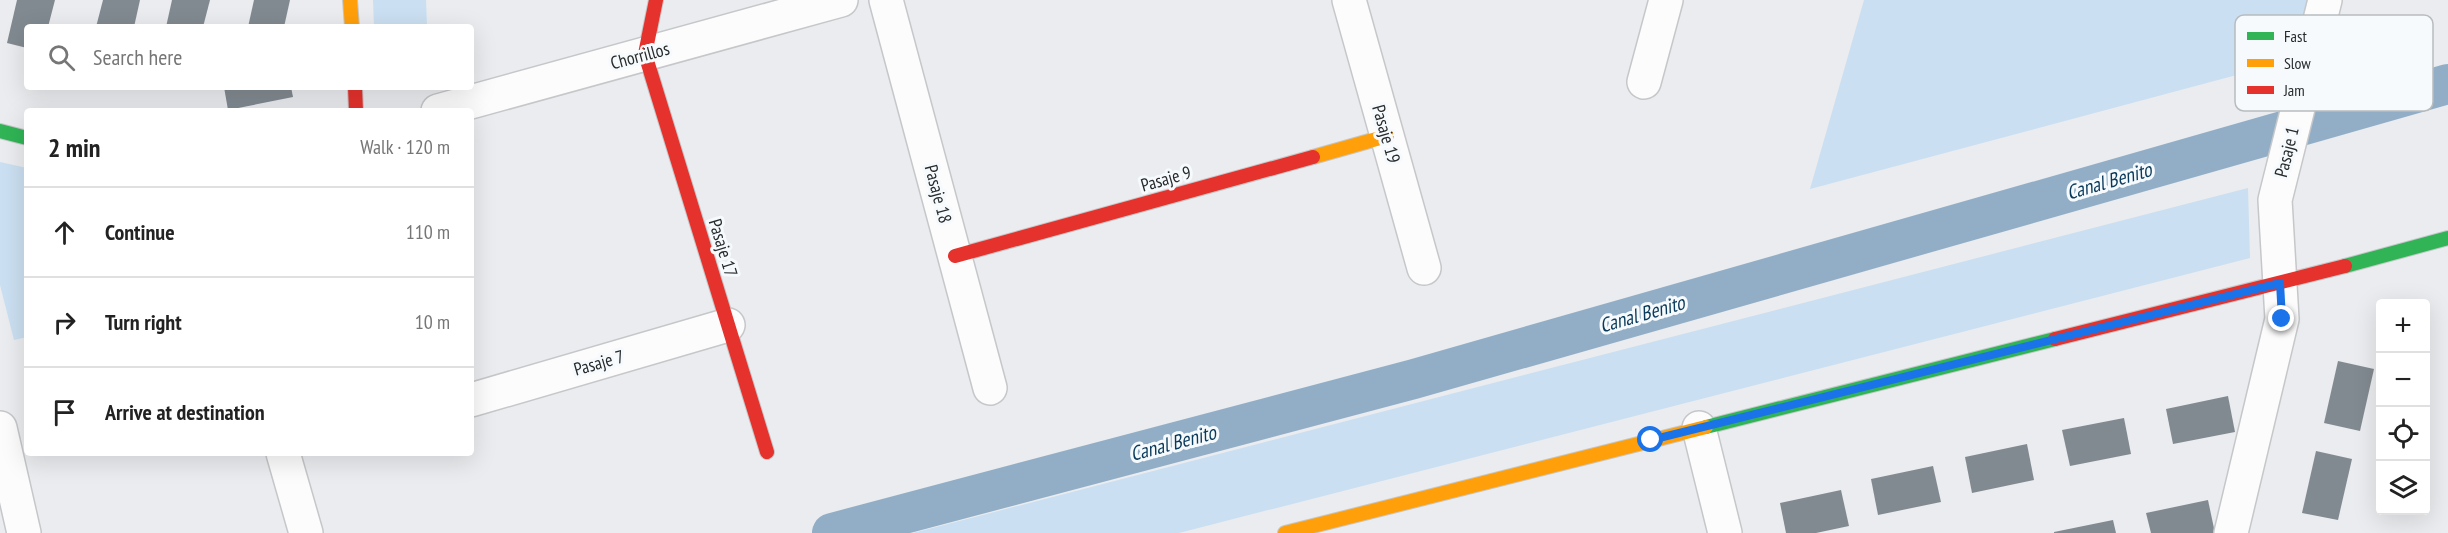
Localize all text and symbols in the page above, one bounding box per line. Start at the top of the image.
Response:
legend [2235,15,2433,111]
search box [24,24,474,90]
text: Fast [2284,26,2307,46]
street label: Chorrillos [608,37,672,74]
icon: search [45,41,78,74]
text: Search here [93,43,182,71]
text: Slow [2284,53,2311,73]
text: Jam [2283,80,2305,100]
street label: Pasaje 19 [1367,102,1406,166]
street label: Pasaje 1 [2269,124,2304,180]
text: 2 min [48,131,101,164]
text: Walk · 120 m [360,134,450,160]
water label: Canal Benito [2063,156,2156,206]
street label: Pasaje 9 [1138,160,1194,197]
street label: Pasaje 18 [920,162,957,226]
icon: ahead [48,216,81,249]
street label: Pasaje 17 [704,216,743,280]
text: Continue [105,218,175,246]
text: 110 m [406,219,450,245]
water label: Canal Benito [1596,289,1689,339]
map controls [2376,299,2430,515]
button: + [2376,299,2430,353]
route end [2268,305,2294,331]
icon: right [48,306,81,339]
text: Turn right [105,308,182,336]
text: 10 m [415,309,450,335]
street label: Pasaje 7 [571,344,627,381]
button: − [2376,353,2430,407]
icon: arrive [48,396,81,429]
text: Arrive at destination [105,398,265,426]
button: locate [2376,407,2430,461]
water label: Canal Benito [1127,419,1220,467]
route start [1637,426,1663,452]
button: layers [2376,461,2430,515]

